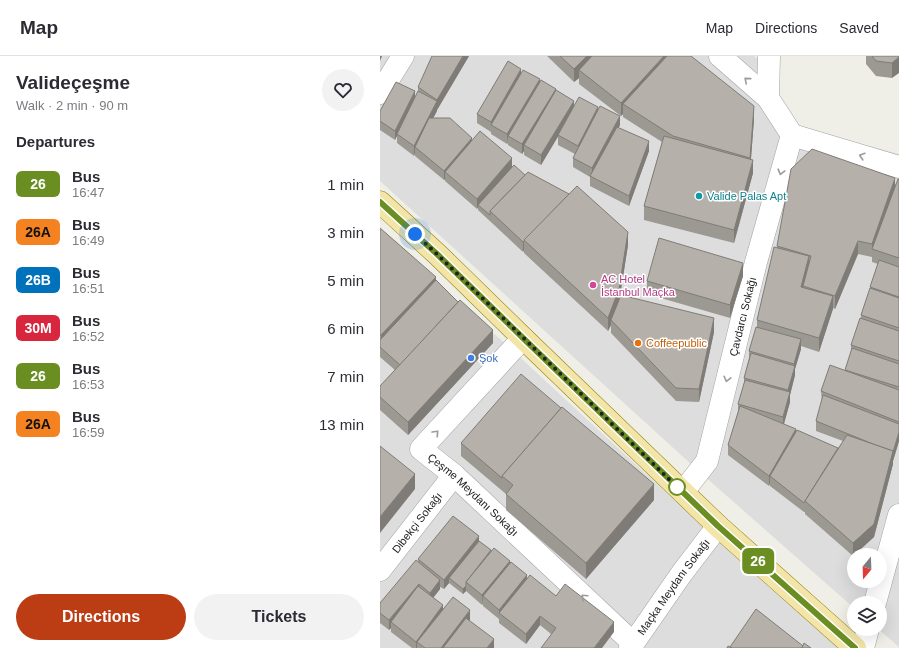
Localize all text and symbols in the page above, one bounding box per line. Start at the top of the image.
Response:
text: Map [20,17,58,38]
text: Map [706,20,733,36]
text: Directions [755,20,817,36]
text: Saved [839,20,879,36]
button: heart [322,69,364,111]
text: Valideçeşme [16,72,130,93]
one-way arrow [745,78,752,85]
text: Walk · 2 min · 90 m [16,98,128,113]
text: Departures [16,133,95,150]
one-way arrow [858,152,865,161]
text: Bus [72,168,100,185]
one-way arrow [777,169,786,176]
text: 26 [30,176,46,192]
text: 1 min [327,176,364,193]
text: 16:47 [72,185,105,200]
place label: Valide Palas Apt [707,190,786,202]
marker: Valide Palas Apt [694,191,704,201]
text: Bus [72,216,100,233]
text: 26A [25,224,51,240]
text: 3 min [327,224,364,241]
your location [405,224,425,244]
text: 16:49 [72,233,105,248]
text: Bus [72,264,100,281]
text: 26B [25,272,51,288]
text: 5 min [327,272,364,289]
place label: AC Hotel İstanbul Maçka [601,273,676,298]
street label: Çavdarcı Sokağı [727,276,758,357]
marker: AC Hotel İstanbul Maçka [588,280,598,290]
text: 16:51 [72,281,105,296]
text: Bus [72,312,100,329]
text: 30M [24,320,52,336]
text: 6 min [327,320,364,337]
text: 16:52 [72,329,105,344]
place label: Coffeepublic [646,337,707,349]
marker: Coffeepublic [633,338,643,348]
place label: Şok [479,352,498,364]
marker: Şok [466,353,476,363]
text: Bus [72,360,100,377]
text: 26 [30,368,46,384]
text: 7 min [327,368,364,385]
one-way arrow [724,376,732,383]
text: 16:53 [72,377,105,392]
text: Bus [72,408,100,425]
text: 26A [25,416,51,432]
text: 13 min [319,416,364,433]
text: 16:59 [72,425,105,440]
one-way arrow [432,430,439,438]
street label: Çeşme Meydanı Sokağı [426,451,521,538]
unlabelled marker [668,478,686,496]
street label: Dibekçi Sokağı [390,490,444,555]
street label: Maçka Meydanı Sokağı [635,537,712,637]
line badge: 26 [740,548,776,574]
north arrow [847,548,887,588]
map controls [847,548,887,636]
text: 26 [750,553,766,569]
button: Directions [16,594,186,640]
button: Tickets [194,594,364,640]
one-way arrow [582,595,589,602]
button: layers [847,596,887,636]

